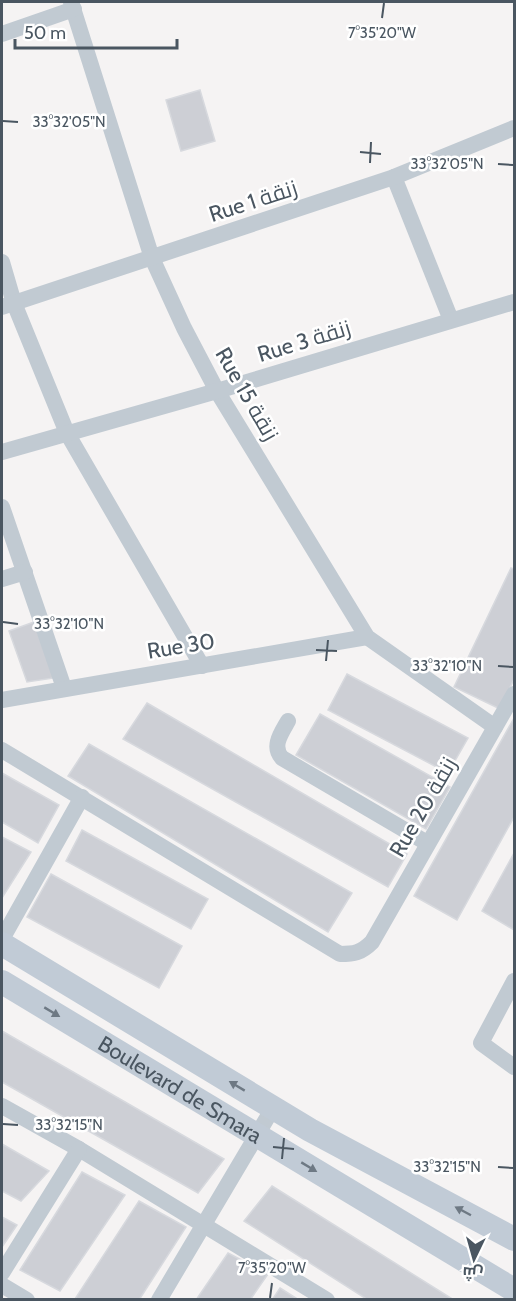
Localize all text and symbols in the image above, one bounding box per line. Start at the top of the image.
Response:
scale bar [15,12,177,50]
text: 50 m [24,22,66,44]
text: 7°35'20"W [348,24,417,42]
text: 33°32'05"N [32,113,106,131]
text: 33°32'05"N [410,155,484,173]
street label: Rue 1 زنقة [205,174,301,228]
street label: Rue 3 زنقة [254,314,354,368]
street label: Rue 15 زنقة [210,343,284,445]
text: 33°32'10"N [34,615,104,633]
street label: Rue 30 [145,627,217,665]
text: 33°32'10"N [412,657,482,675]
street label: Rue 20 زنقة [384,752,462,862]
one-way arrow [44,1007,60,1018]
street label: Boulevard de Smara [93,1030,268,1149]
one-way arrow [229,1081,245,1092]
text: 33°32'15"N [35,1116,103,1134]
text: 33°32'15"N [413,1158,481,1176]
one-way arrow [301,1162,318,1172]
one-way arrow [454,1207,472,1217]
north arrow [444,1229,504,1289]
text: 7°35'20"W [238,1259,307,1277]
text: ش [462,1263,484,1284]

